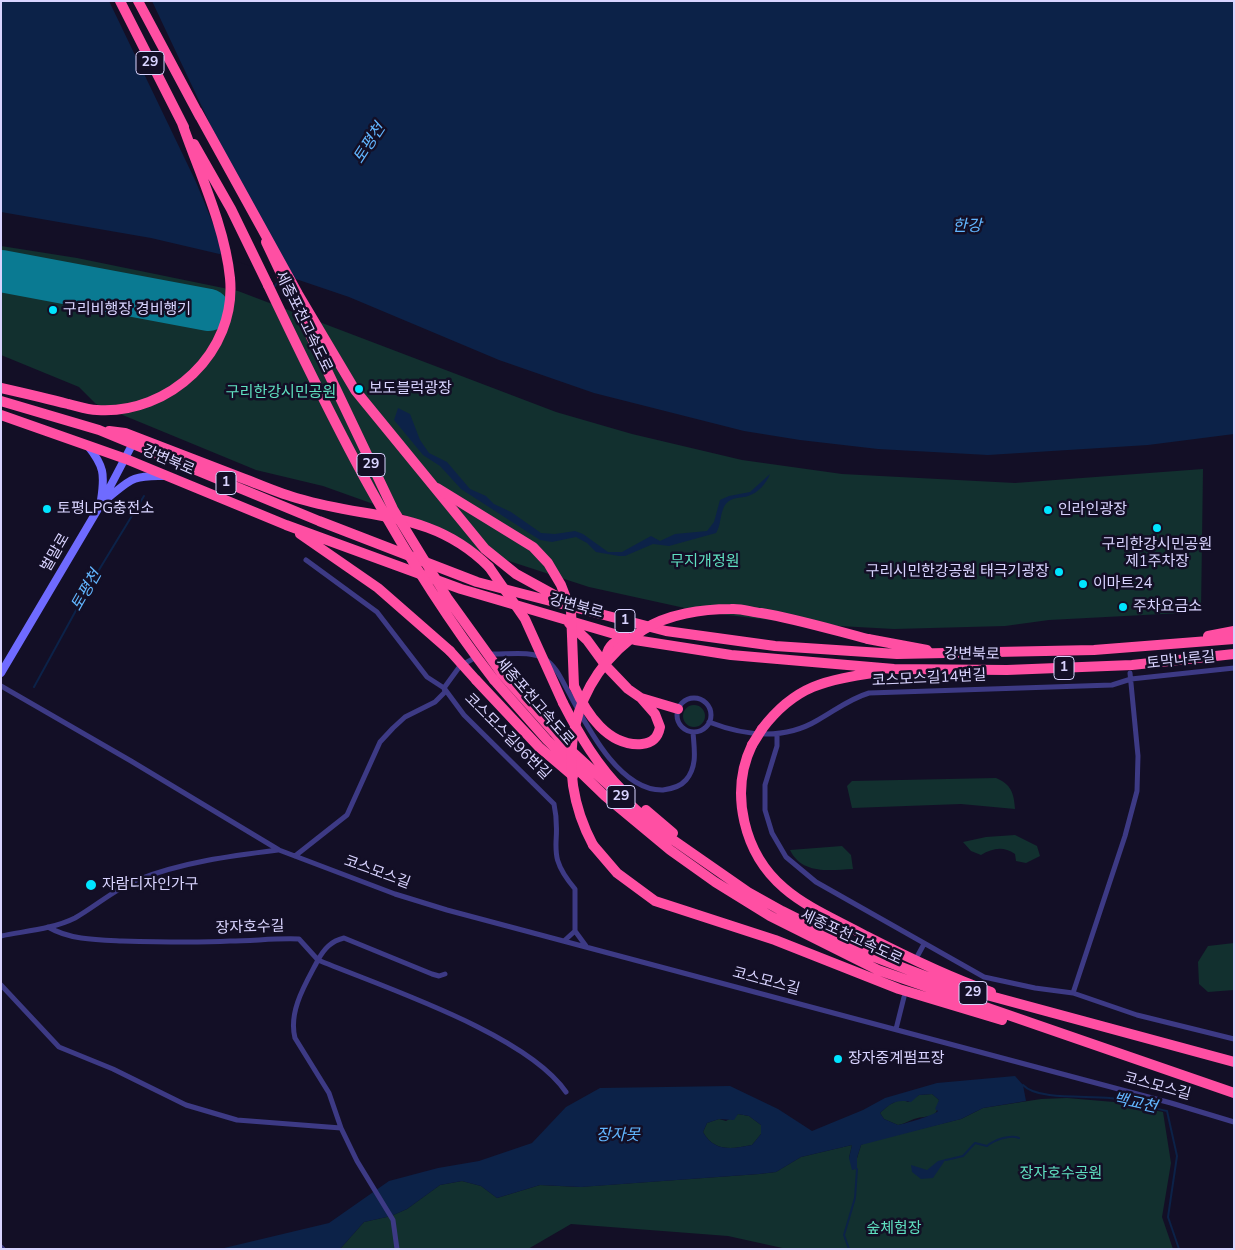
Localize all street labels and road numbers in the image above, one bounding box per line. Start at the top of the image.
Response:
road number: 29 [136,52,164,74]
street label: 세종포천고속도로 [271,268,335,376]
street label: 강변북로 [139,442,197,480]
road number: 29 [357,454,385,476]
road number: 1 [216,472,236,494]
street label: 벌말로 [38,531,74,575]
street label: 강변북로 [547,591,605,623]
road number: 1 [615,610,635,632]
street label: 강변북로 [944,646,1000,664]
street label: 토막나루길 [1146,648,1216,674]
street label: 세종포천고속도로 [491,654,577,750]
road number: 1 [1054,656,1074,680]
street label: 코스모스길14번길 [871,667,987,691]
street label: 코스모스길96번길 [460,690,554,784]
road number: 29 [607,786,635,809]
street label: 코스모스길 [342,853,412,893]
street label: 세종포천고속도로 [797,907,905,969]
street label: 장자호수길 [215,918,285,938]
street label: 코스모스길 [730,964,802,1000]
road number: 29 [959,981,987,1004]
street label: 코스모스길 [1121,1069,1193,1105]

